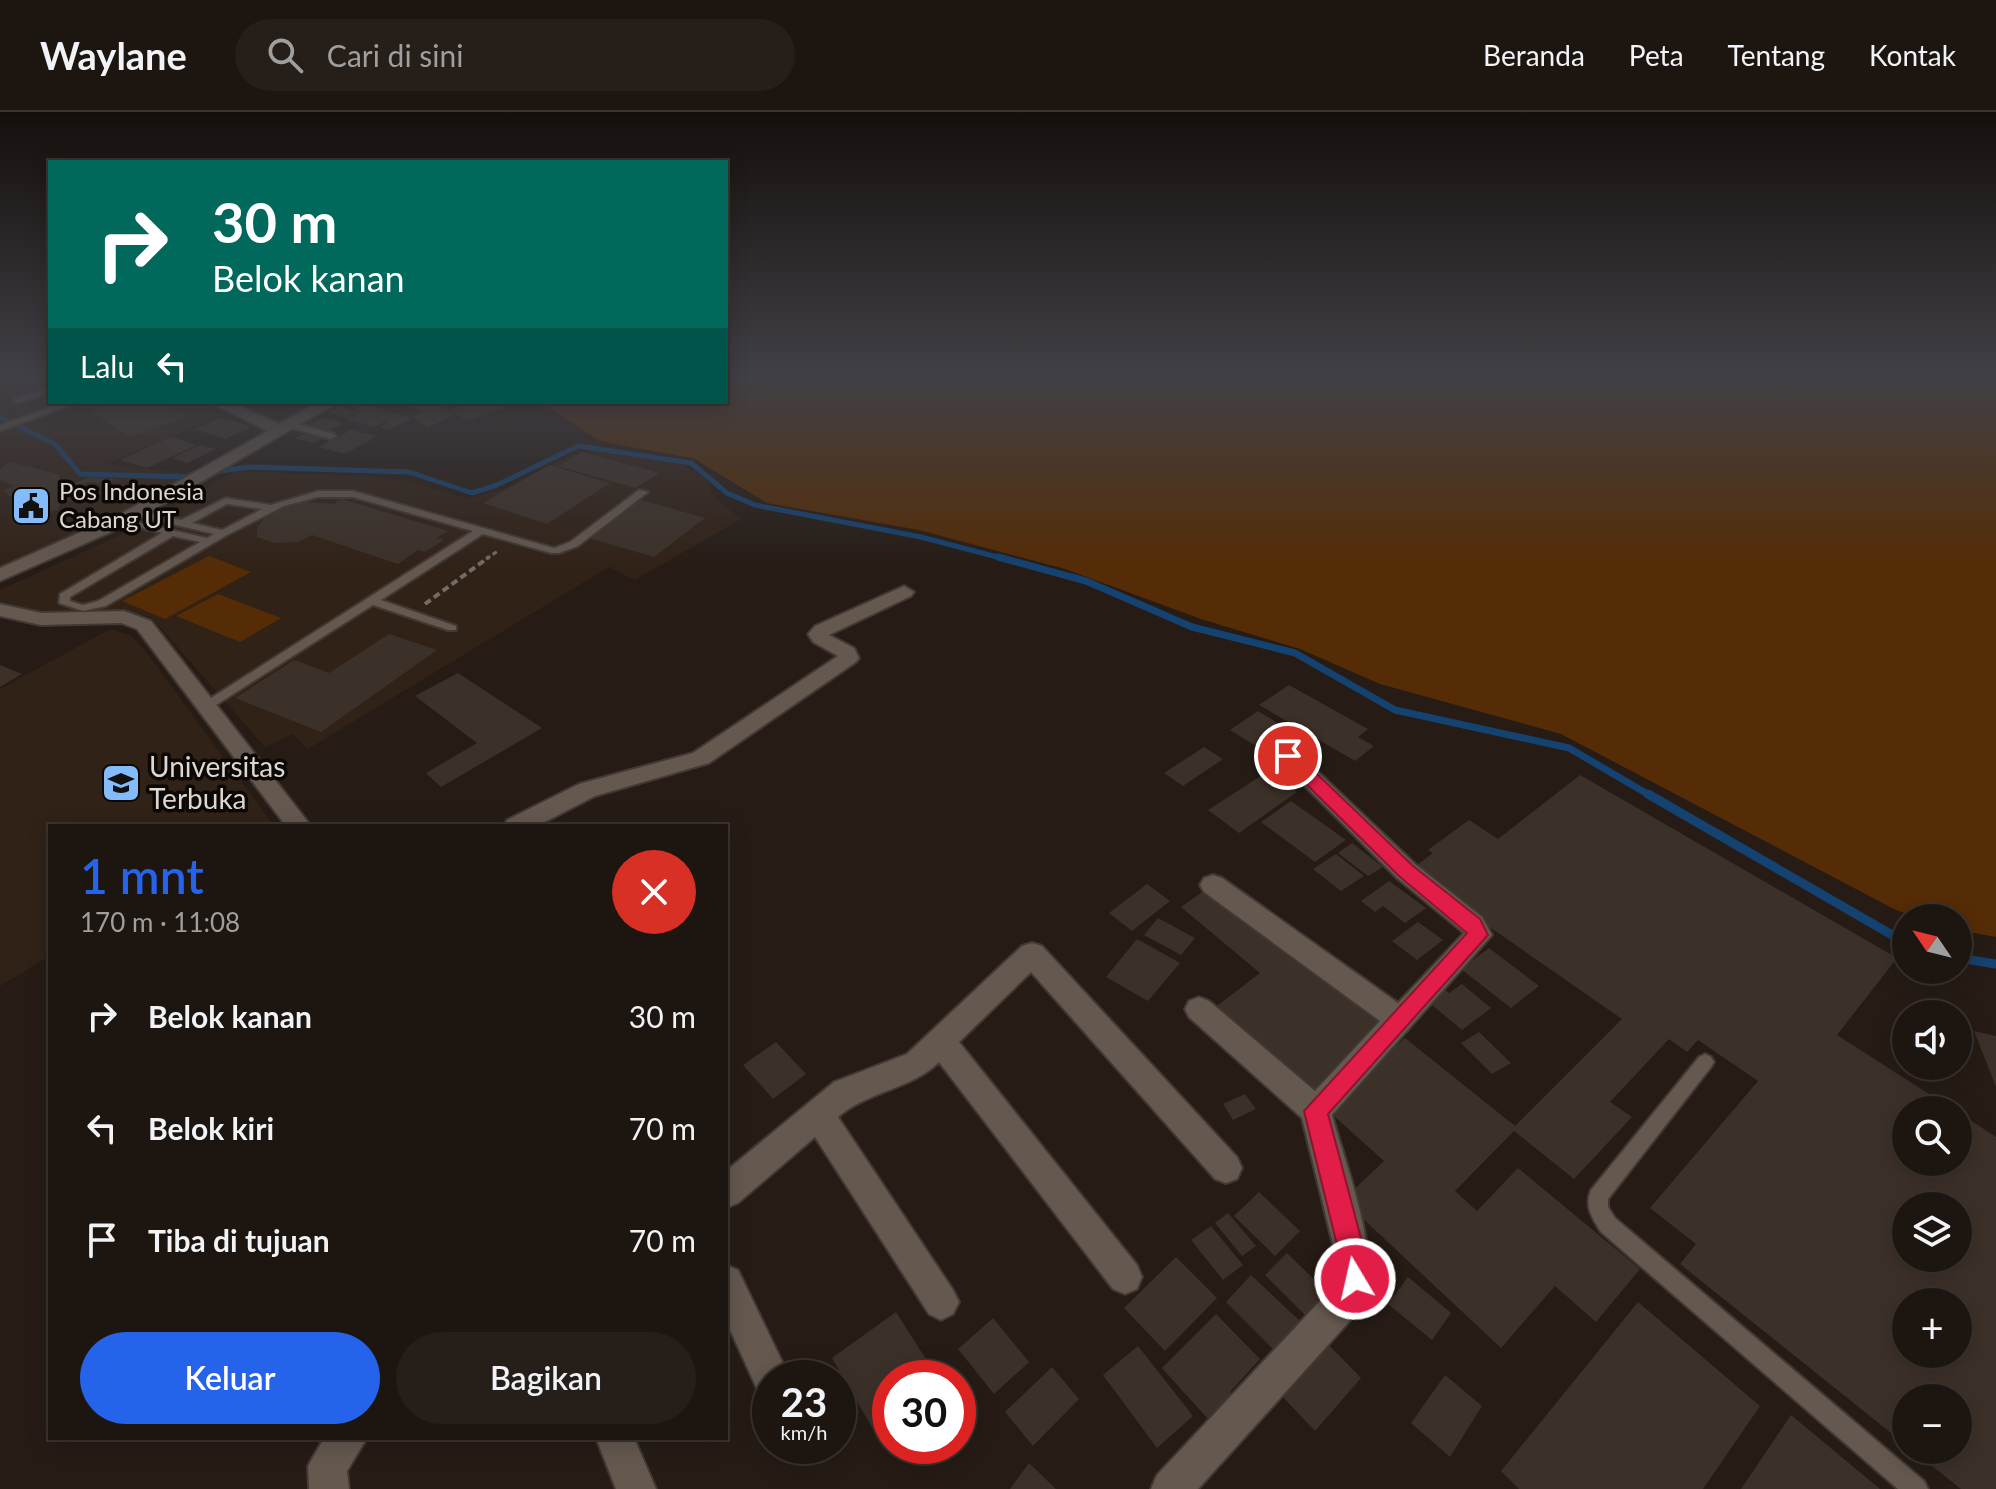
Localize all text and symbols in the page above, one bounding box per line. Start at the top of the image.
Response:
search box [235,19,795,91]
text: Waylane [40,32,187,78]
icon: search [263,33,307,77]
text: Cari di sini [327,37,463,73]
text: Beranda [1483,38,1585,72]
text: Peta [1629,38,1684,72]
text: Tentang [1728,38,1825,72]
text: Kontak [1869,38,1956,72]
text: 30 m [212,188,337,255]
icon: right [80,192,184,296]
text: Belok kanan [212,256,405,300]
icon: left [150,344,194,388]
text: Lalu [80,348,134,384]
place label: Pos Indonesia Cabang UT [59,476,204,533]
public building icon: Pos Indonesia Cabang UT [10,485,52,527]
pin [1254,722,1322,790]
icon: arrive [1266,734,1310,778]
place label: Universitas Terbuka [149,749,285,815]
school or university icon: Universitas Terbuka [100,762,142,804]
text: 1 mnt [80,847,204,904]
button: close [612,850,696,934]
north arrow [1892,904,1972,984]
map controls [1892,904,1972,1464]
text: 170 m · 11:08 [80,906,240,938]
icon: right [80,994,124,1038]
text: Belok kanan [148,998,312,1034]
text: 30 m [629,998,696,1034]
button: sound [1892,1000,1972,1080]
button: search [1892,1096,1972,1176]
icon: left [80,1106,124,1150]
text: Belok kiri [148,1110,274,1146]
text: 70 m [629,1110,696,1146]
button: layers [1892,1192,1972,1272]
icon: arrive [80,1218,124,1262]
text: Tiba di tujuan [148,1222,330,1258]
text: 70 m [629,1222,696,1258]
position arrow [1313,1237,1397,1321]
button: + [1892,1288,1972,1368]
button: Keluar [80,1332,380,1424]
button: Bagikan [396,1332,696,1424]
speed limit sign: 30 [872,1360,976,1464]
text: 23 [781,1378,827,1426]
button: − [1892,1384,1972,1464]
text: km/h [781,1420,827,1444]

